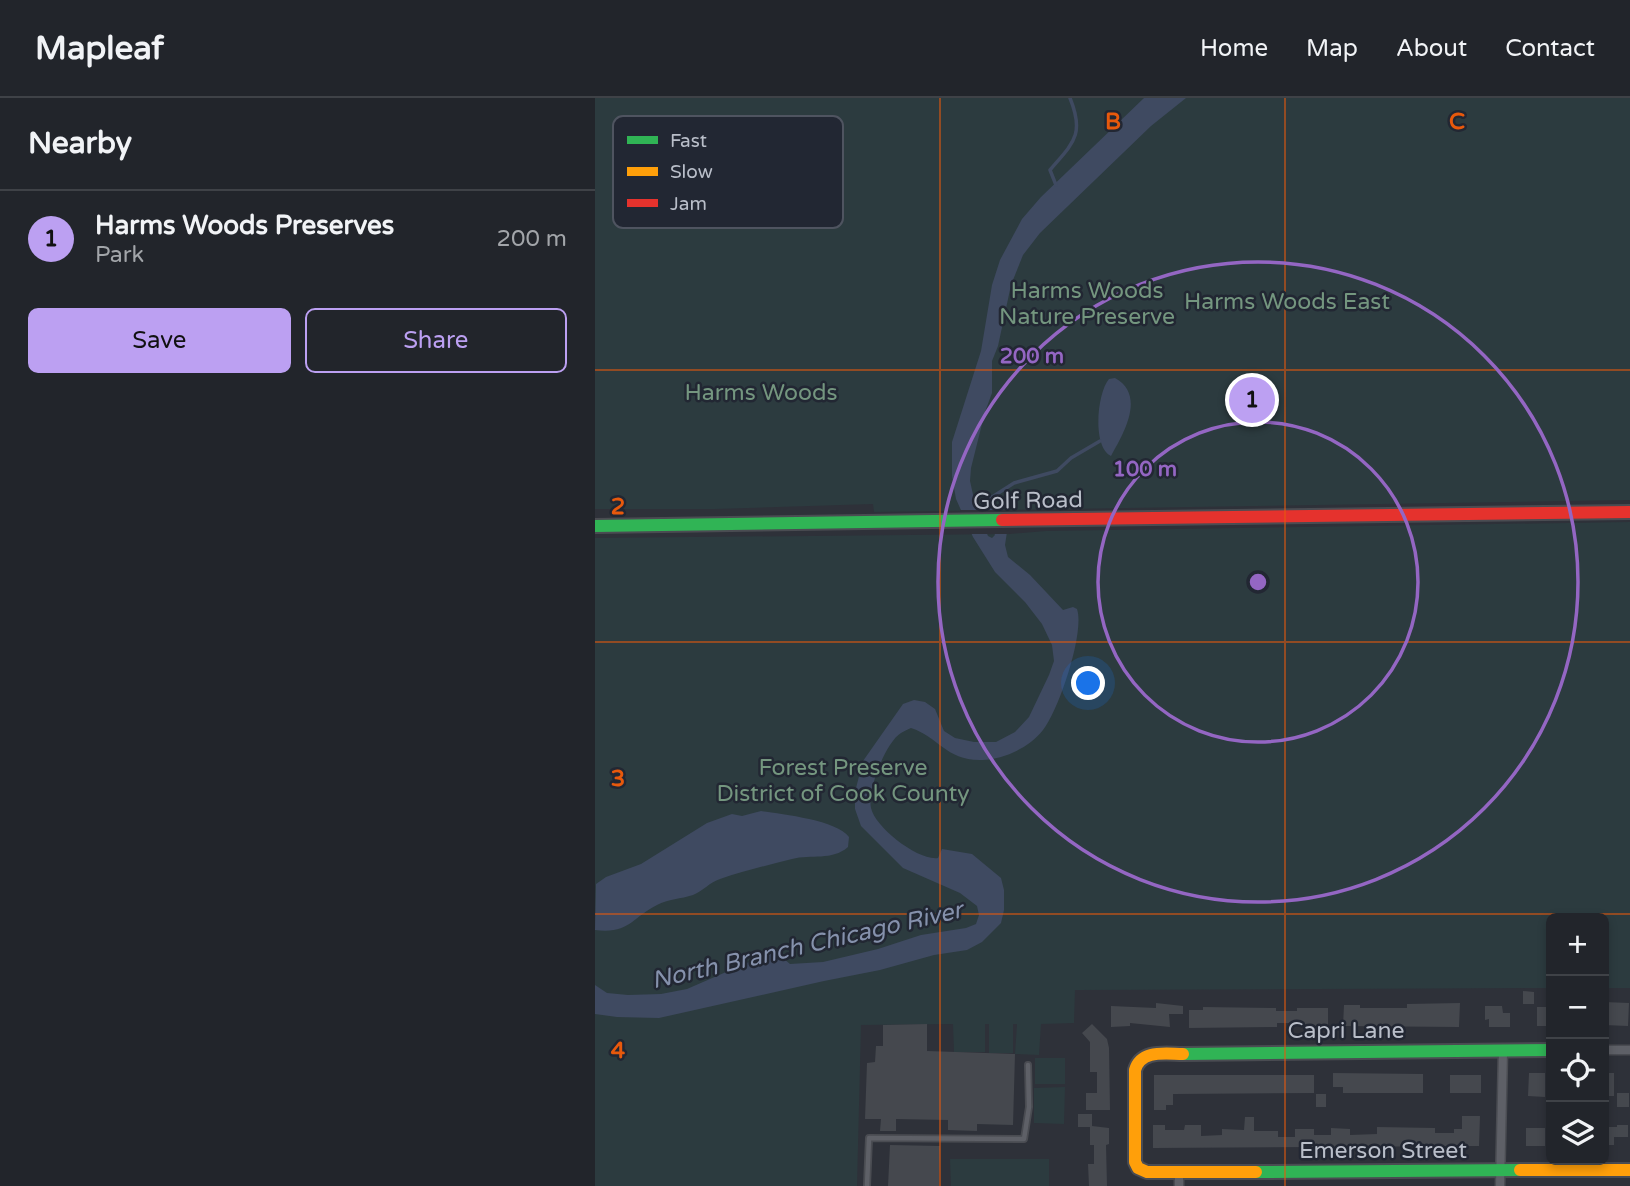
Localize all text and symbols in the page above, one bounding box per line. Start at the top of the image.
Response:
text: Mapleaf [35,29,164,68]
text: Home [1200,34,1268,63]
text: Map [1306,34,1358,63]
text: About [1396,34,1467,63]
text: Contact [1505,34,1595,63]
text: B [1105,108,1121,136]
text: C [1449,108,1465,136]
legend [613,116,843,228]
text: Nearby [28,125,132,162]
text: Fast [670,130,707,152]
text: Slow [670,161,713,183]
text: Jam [670,193,707,215]
text: Harms Woods Preserves [95,210,394,241]
text: 1 [44,225,58,253]
text: 200 m [497,225,567,253]
text: Park [95,241,144,269]
park label: Harms Woods Nature Preserve [999,277,1175,331]
park label: Harms Woods East [1184,288,1390,316]
button: Save [28,308,291,373]
button: Share [305,308,567,373]
text: 200 m [1000,344,1064,369]
pin: 1 [1229,374,1275,426]
park label: Harms Woods [685,379,837,407]
text: 100 m [1113,457,1177,482]
street label: Golf Road [973,486,1083,516]
text: 2 [611,493,625,521]
centre of rings [1246,570,1270,594]
your location [1071,666,1105,700]
park label: Forest Preserve District of Cook County [716,754,970,808]
text: 3 [611,765,625,793]
water label: North Branch Chicago River [649,895,968,995]
map controls [1546,913,1609,1165]
button: + [1546,913,1609,976]
button: − [1546,976,1609,1039]
street label: Capri Lane [1287,1017,1405,1045]
text: 4 [611,1037,626,1065]
button: locate [1546,1039,1609,1102]
button: layers [1546,1102,1609,1165]
street label: Emerson Street [1299,1137,1467,1165]

